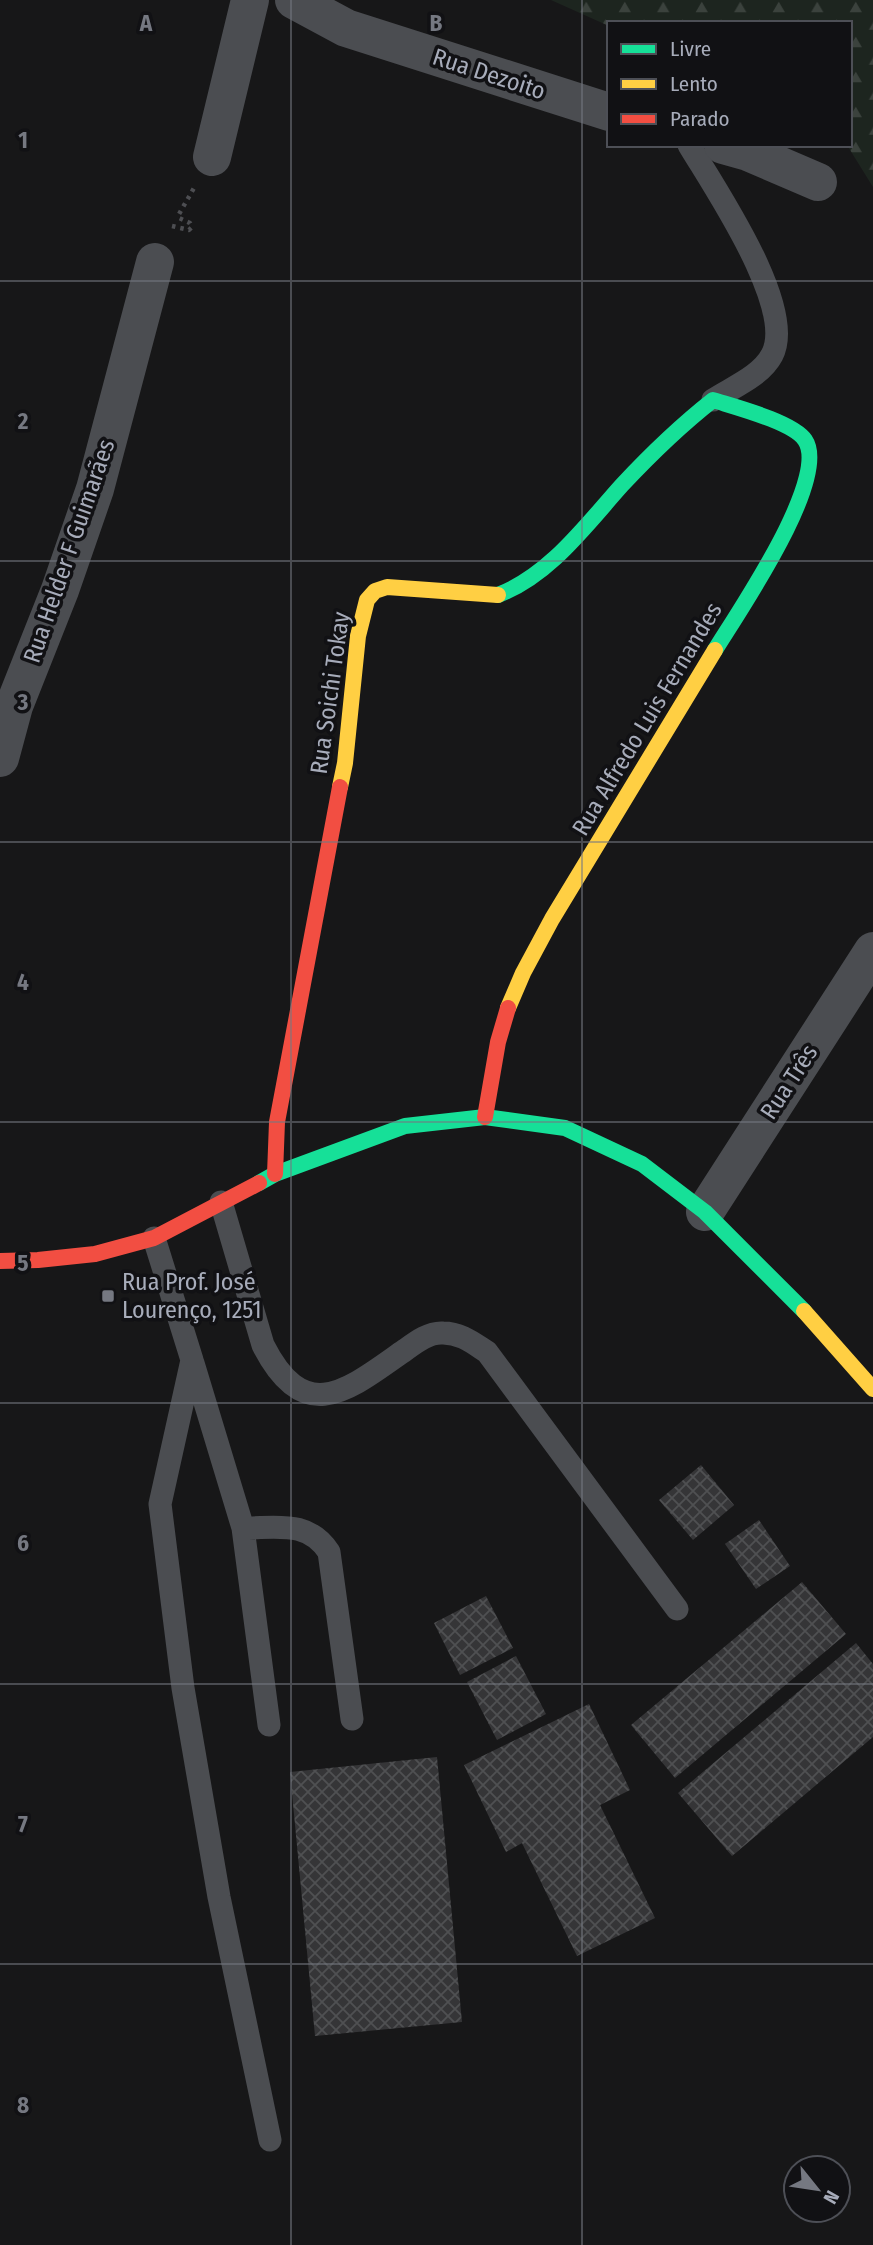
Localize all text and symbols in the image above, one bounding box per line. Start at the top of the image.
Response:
text: A [139,9,153,37]
text: B [430,9,443,37]
legend [607,21,852,147]
text: Livre [670,36,711,62]
street label: Rua Dezoito [429,43,549,105]
text: Lento [670,71,718,97]
text: Parado [670,106,729,132]
text: 1 [18,126,28,154]
text: 2 [17,407,29,435]
street label: Rua Helder F Guimarães [18,436,120,666]
street label: Rua Alfredo Luis Fernandes [566,597,728,841]
street label: Rua Soichi Tokay [305,610,355,776]
text: 3 [17,688,29,716]
text: 4 [17,968,29,996]
street label: Rua Três [755,1039,823,1125]
text: 5 [17,1249,29,1277]
place label: Rua Prof. José Lourenço, 1251 [122,1268,262,1324]
marker: Rua Prof. José Lourenço, 1251 [100,1288,116,1304]
text: 6 [17,1529,29,1557]
text: 7 [18,1810,28,1838]
text: 8 [17,2091,29,2119]
north arrow [782,2154,852,2224]
text: N [818,2187,844,2208]

